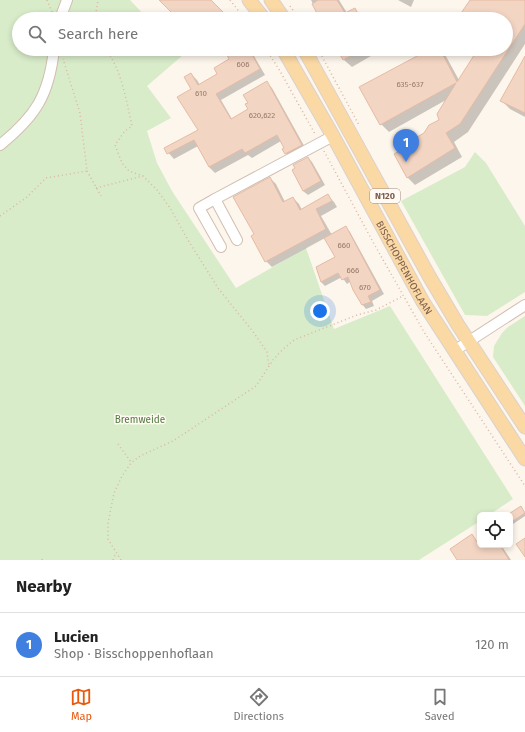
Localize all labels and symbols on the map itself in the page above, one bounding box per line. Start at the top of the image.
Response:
house number: 606 [237,60,250,69]
house number: 635-637 [396,80,424,89]
house number: 610 [195,89,207,98]
house number: 620,622 [249,111,275,120]
pin: 1 [393,129,419,162]
road number: N120 [370,189,400,203]
street label: BISSCHOPPENHOFLAAN [373,219,434,317]
house number: 660 [338,241,351,250]
house number: 666 [347,266,359,275]
house number: 670 [359,283,372,292]
your location [310,301,330,321]
park label: Bremweide [115,414,165,426]

